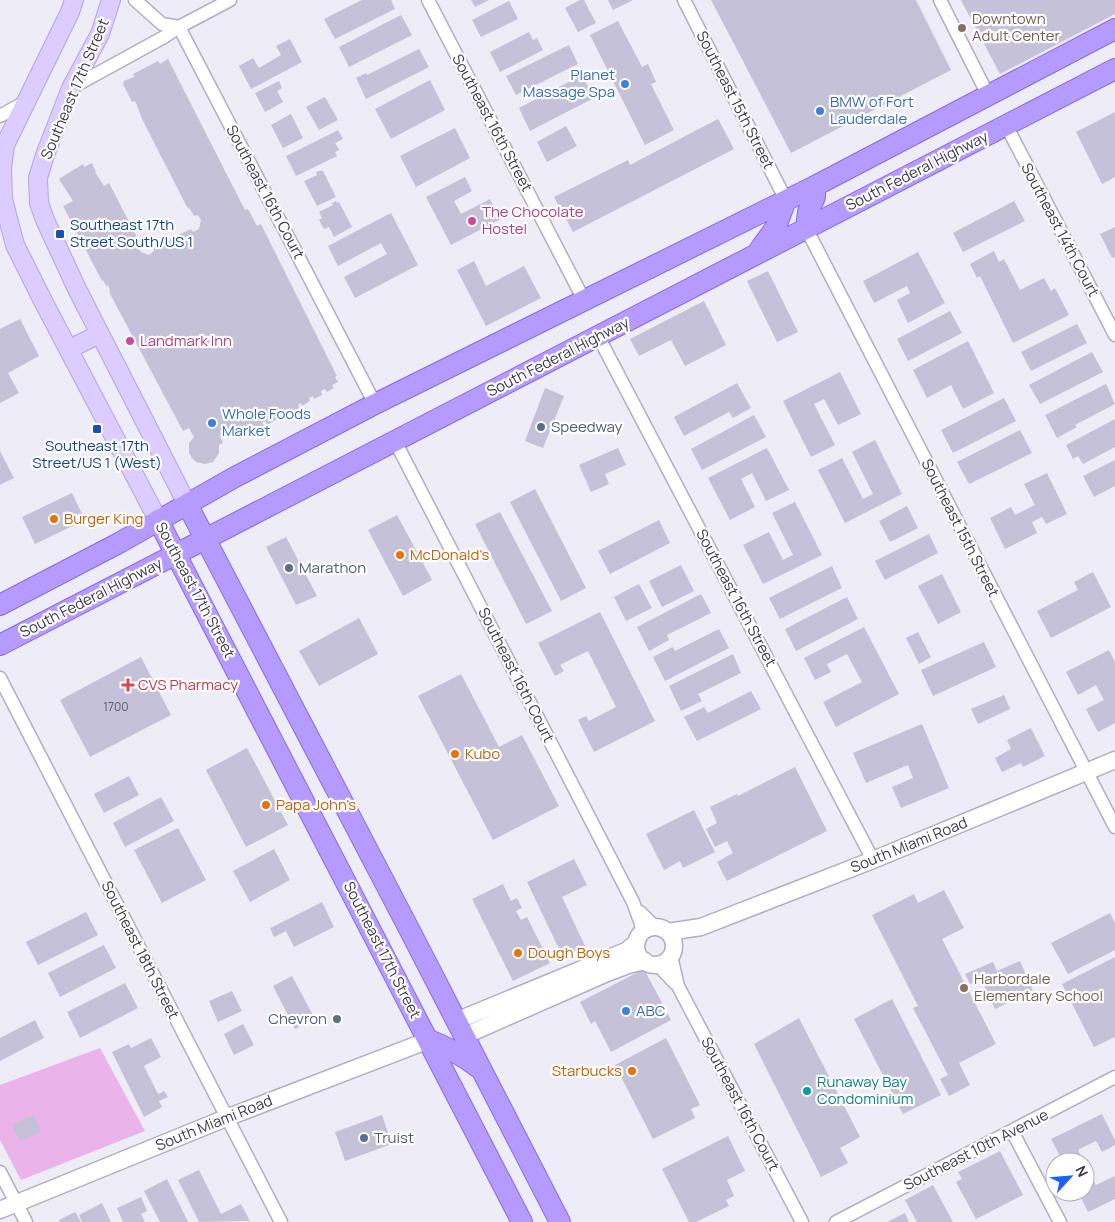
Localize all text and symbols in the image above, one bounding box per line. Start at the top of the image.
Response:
place label: Downtown Adult Center [972,8,1060,46]
street label: Southeast 17th Street [35,15,114,162]
marker: Downtown Adult Center [956,22,968,34]
street label: Southeast 15th Street [692,27,779,172]
street label: Southeast 16th Street [447,50,538,195]
place label: Planet Massage Spa [523,64,615,102]
marker: Planet Massage Spa [619,78,631,90]
place label: BMW of Fort Lauderdale [830,91,914,129]
marker: BMW of Fort Lauderdale [814,105,826,117]
street label: Southeast 16th Court [221,121,310,262]
street label: South Federal Highway [842,126,992,216]
street label: Southeast 14th Court [1016,159,1105,300]
place label: The Chocolate Hostel [482,201,584,239]
place label: Southeast 17th Street South/US 1 [70,214,193,252]
marker: The Chocolate Hostel [466,215,478,227]
marker: Southeast 17th Street South/US 1 [54,228,66,240]
street label: South Federal Highway [483,312,633,402]
place label: Landmark Inn [140,330,232,351]
marker: Landmark Inn [124,335,136,347]
place label: Whole Foods Market [222,403,311,441]
place label: Speedway [551,416,622,437]
marker: Whole Foods Market [206,417,218,429]
marker: Speedway [535,421,547,433]
marker: Southeast 17th Street/US 1 (West) [91,423,103,435]
place label: Southeast 17th Street/US 1 (West) [32,435,162,473]
street label: Southeast 15th Street [917,455,1004,600]
place label: Burger King [64,508,143,529]
marker: Burger King [48,513,60,525]
street label: Southeast 17th Street [151,518,240,661]
street label: Southeast 16th Street [691,525,782,670]
place label: McDonald's [410,544,489,565]
marker: McDonald's [394,549,406,561]
street label: South Federal Highway [16,553,166,643]
place label: Marathon [299,557,366,578]
marker: Marathon [283,562,295,574]
street label: Southeast 16th Court [473,604,560,746]
place label: CVS Pharmacy [138,674,238,695]
marker: CVS Pharmacy [122,679,134,691]
house number: 1700 [103,698,129,715]
place label: Kubo [465,743,500,764]
marker: Kubo [449,748,461,760]
place label: Papa John's [276,794,356,815]
marker: Papa John's [260,799,272,811]
street label: South Miami Road [847,812,970,878]
street label: Southeast 18th Street [97,877,184,1022]
street label: Southeast 17th Street [339,878,426,1022]
place label: Dough Boys [528,942,610,963]
marker: Dough Boys [512,947,524,959]
place label: Harbordale Elementary School [974,968,1103,1006]
marker: Harbordale Elementary School [958,982,970,994]
place label: ABC [636,1000,666,1021]
marker: ABC [620,1005,632,1017]
place label: Chevron [268,1008,327,1029]
marker: Chevron [331,1013,343,1025]
street label: Southeast 16th Court [696,1033,785,1174]
place label: Starbucks [552,1060,622,1081]
marker: Starbucks [626,1065,638,1077]
place label: Runaway Bay Condominium [817,1071,914,1109]
marker: Runaway Bay Condominium [801,1085,813,1097]
street label: South Miami Road [152,1090,275,1156]
street label: Southeast 10th Avenue [900,1104,1052,1195]
place label: Truist [374,1127,414,1148]
marker: Truist [358,1132,370,1144]
north arrow [1045,1152,1095,1202]
text: N [1071,1162,1093,1180]

